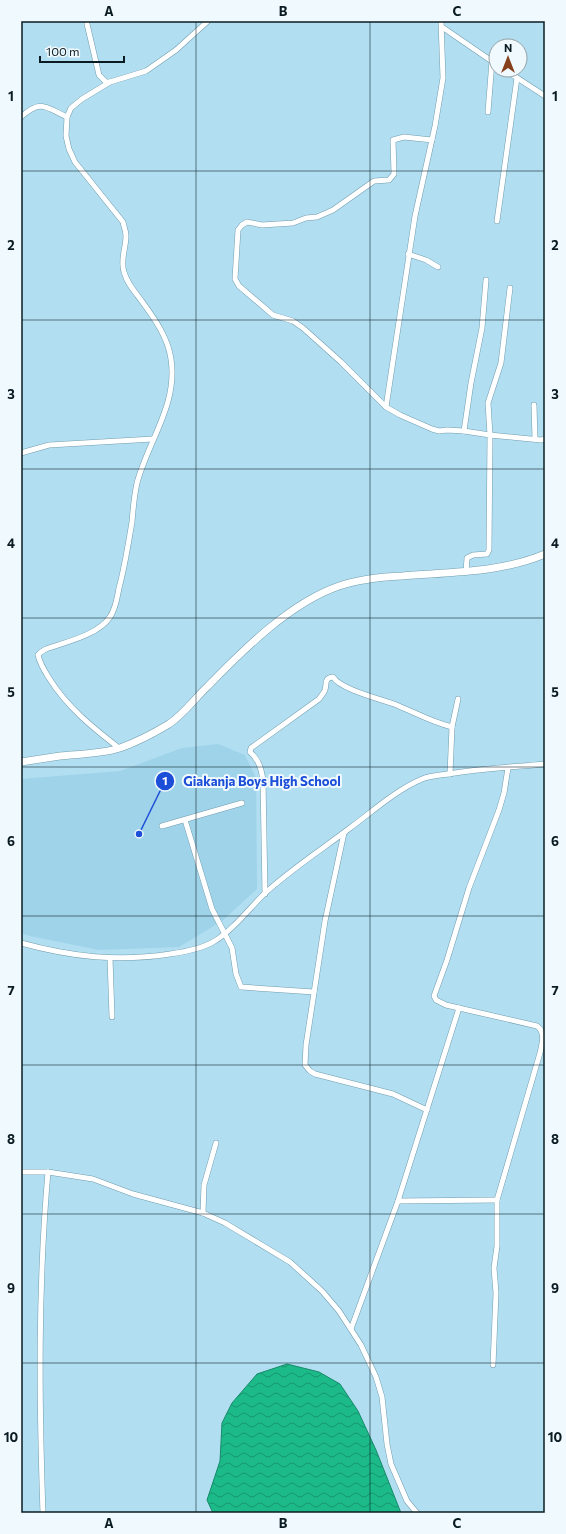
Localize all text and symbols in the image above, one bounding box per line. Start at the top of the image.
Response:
text: A [104,3,114,19]
text: B [279,3,288,19]
text: C [453,3,462,19]
scale bar [40,38,124,64]
north arrow [488,38,528,78]
text: N [504,41,512,54]
text: 100 m [46,44,80,58]
text: 1 [8,88,14,104]
text: 1 [552,88,558,104]
text: 2 [7,237,15,253]
text: 2 [551,237,559,253]
text: 3 [7,386,15,402]
text: 3 [551,386,559,402]
text: 4 [7,535,15,551]
text: 4 [551,535,559,551]
text: 5 [7,684,15,700]
text: 5 [551,684,559,700]
callout: Giakanja Boys High School [155,769,349,794]
text: 1 [162,773,168,787]
text: Giakanja Boys High School [183,773,341,789]
text: 6 [7,833,15,849]
text: 6 [551,833,559,849]
text: 7 [7,982,15,998]
text: 7 [551,982,559,998]
text: 8 [7,1131,15,1147]
text: 8 [551,1131,559,1147]
text: 9 [7,1280,15,1296]
text: 9 [551,1280,559,1296]
text: 10 [4,1429,19,1445]
text: 10 [548,1429,563,1445]
text: A [104,1515,114,1531]
text: B [279,1515,288,1531]
text: C [453,1515,462,1531]

